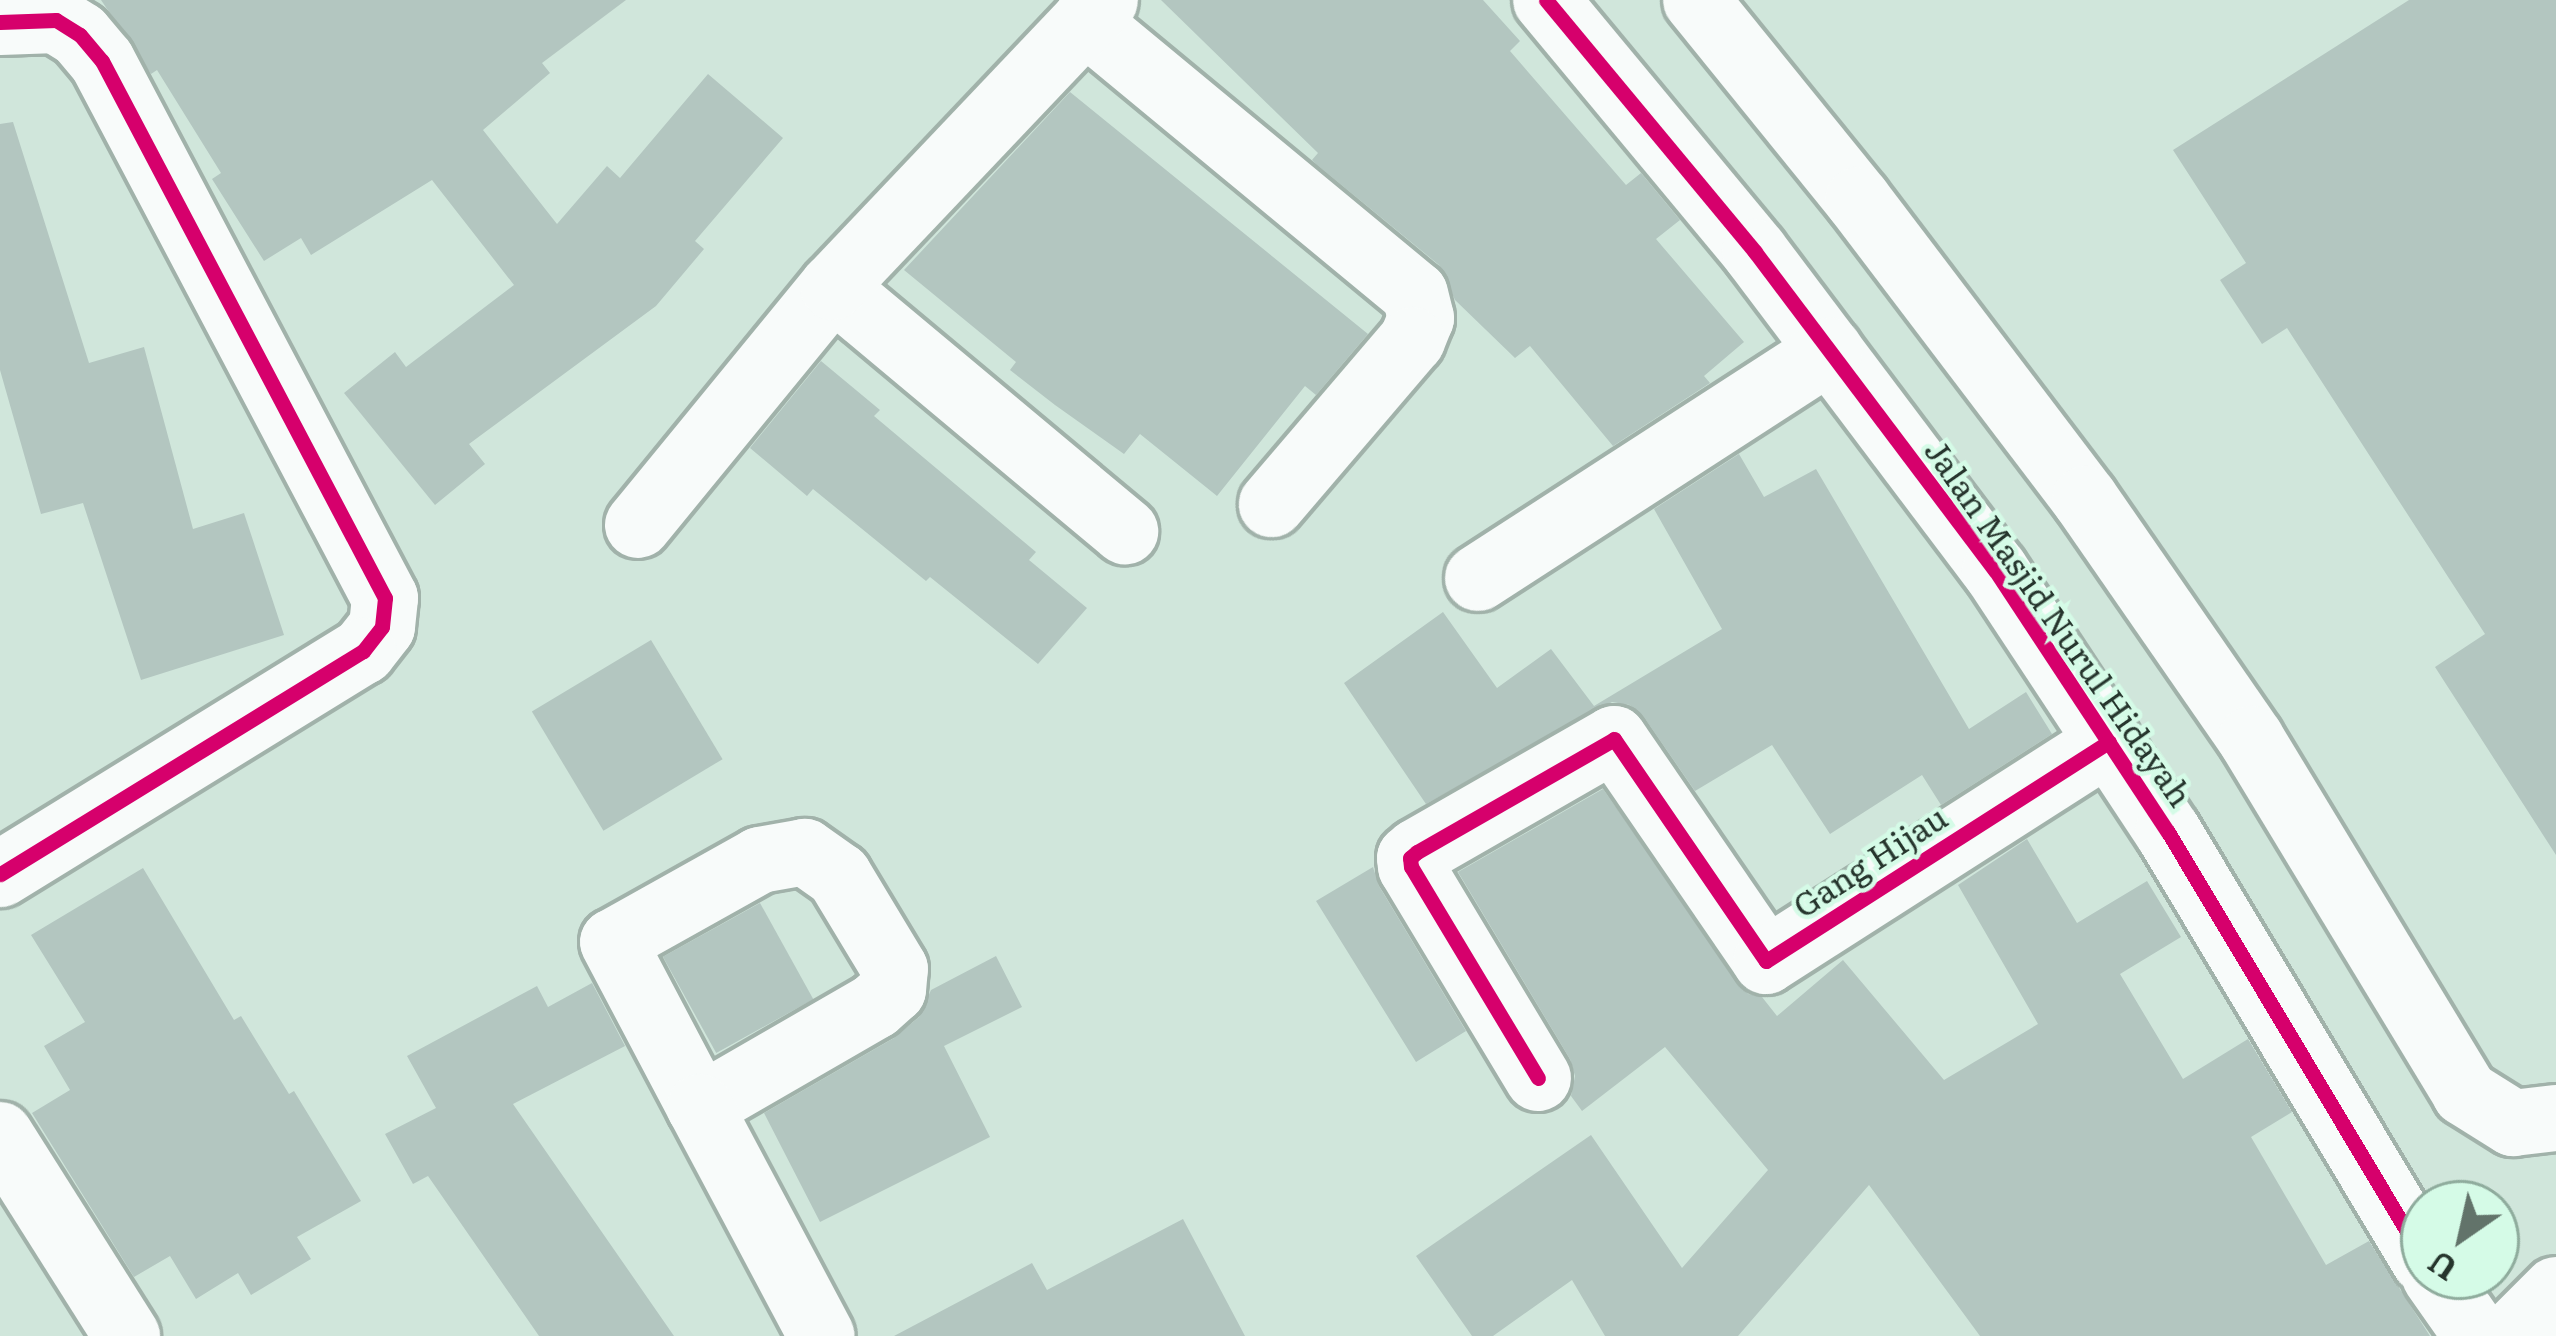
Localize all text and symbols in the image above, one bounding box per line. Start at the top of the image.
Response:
street label: Jalan Masjid Nurul Hidayah [1918,431,2202,813]
street label: Gang Hijau [1785,796,1953,924]
north arrow [2400,1180,2520,1300]
text: U [2417,1240,2466,1295]

